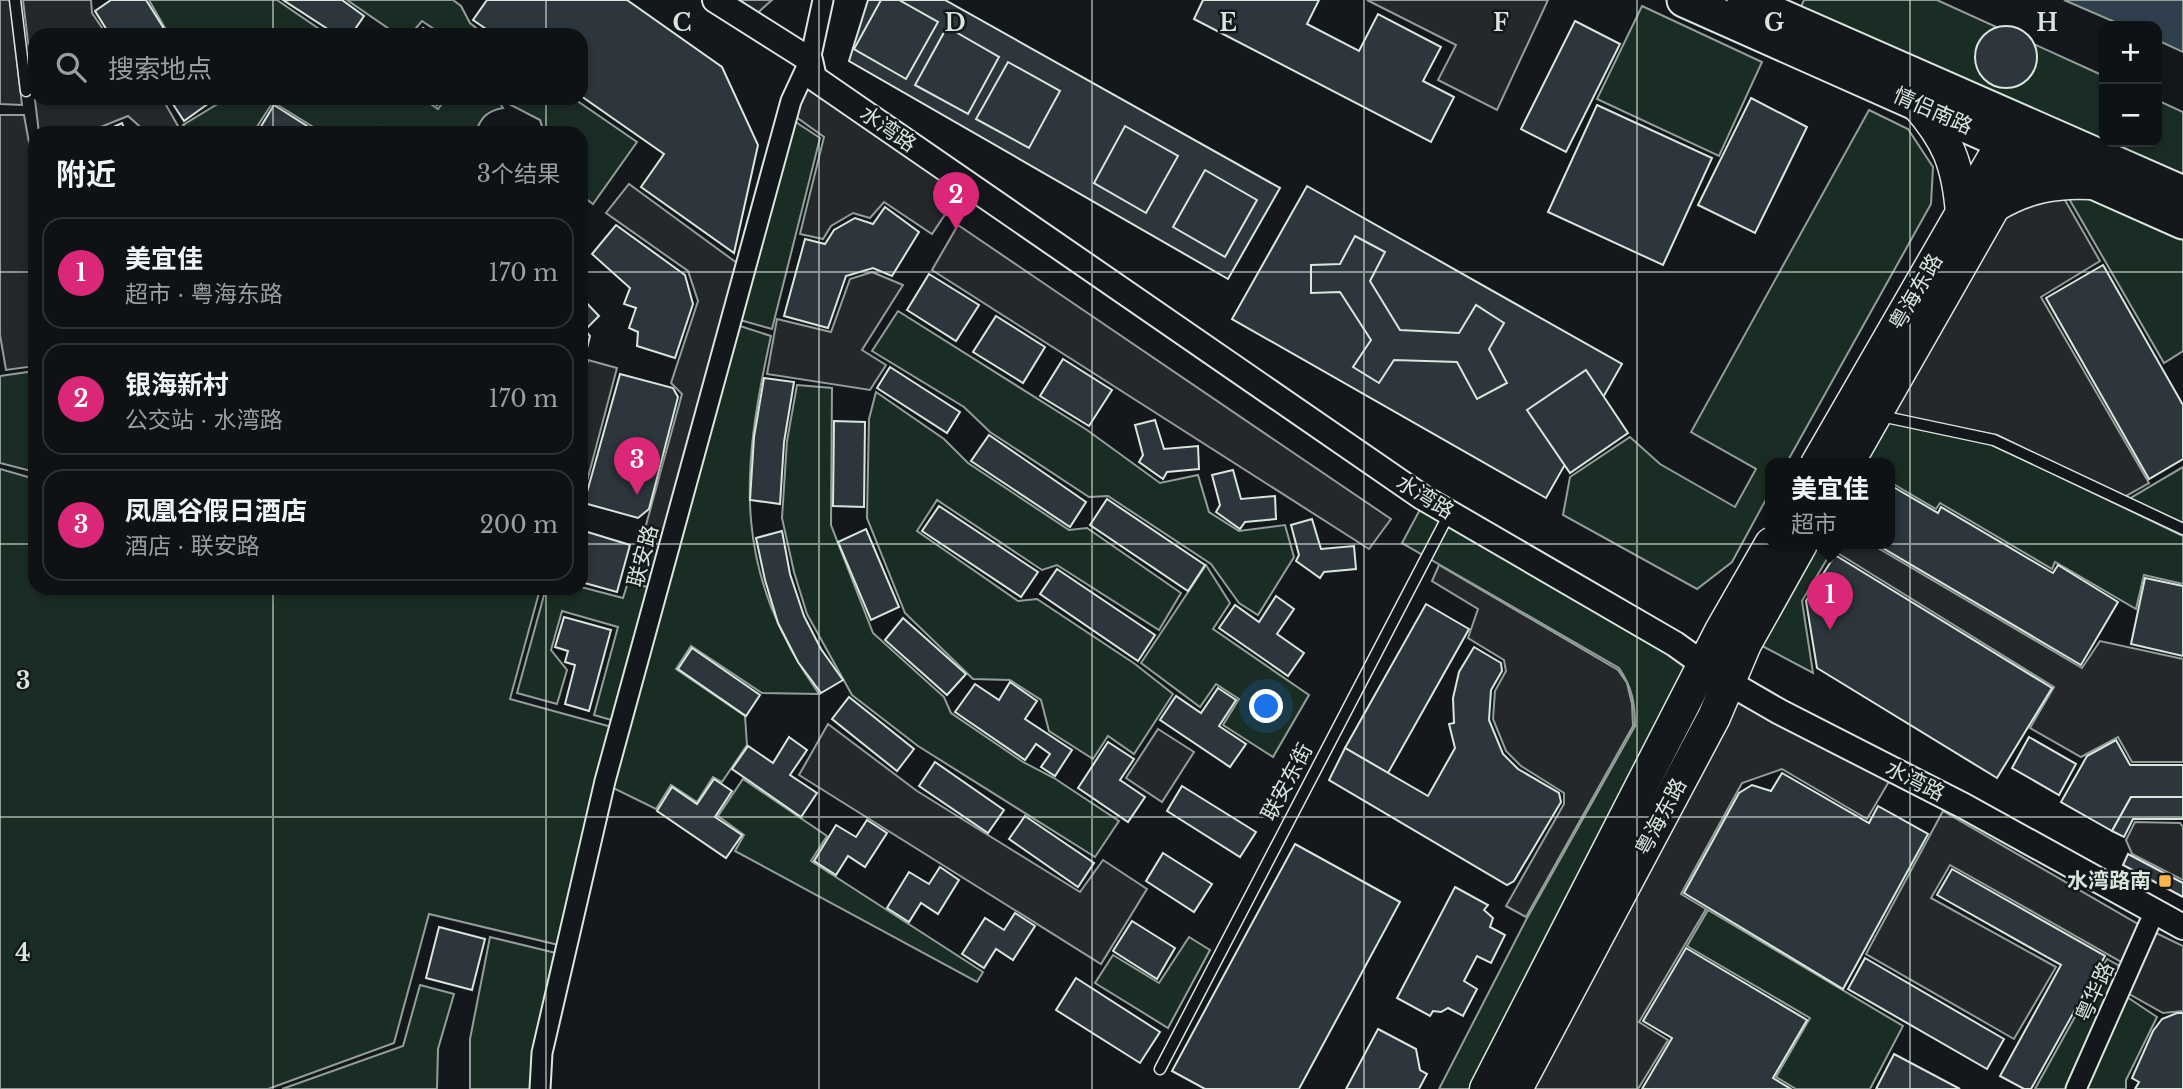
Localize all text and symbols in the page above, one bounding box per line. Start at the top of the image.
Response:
text: C [673,9,691,37]
text: D [944,9,966,37]
text: E [1219,9,1237,37]
text: F [1493,9,1509,37]
text: G [1764,9,1784,37]
text: H [2036,9,2058,37]
map controls [2099,21,2162,147]
button: + [2099,21,2162,84]
search box [28,28,588,105]
icon: search [52,48,90,86]
text: 搜索地点 [108,53,212,85]
street label: 情侣南路 [1889,82,1977,140]
button: − [2099,84,2162,147]
street label: 水湾路 [855,100,921,158]
text: 附近 [56,156,116,193]
text: 3个结果 [477,160,560,188]
pin: 2 [933,172,979,230]
text: 美宜佳 [125,243,203,275]
street label: 粤海东路 [1884,249,1948,335]
text: 1 [76,259,86,287]
text: 170 m [488,259,558,287]
text: 超市 · 粤海东路 [125,280,283,308]
text: 银海新村 [125,369,229,401]
text: 2 [74,385,88,413]
text: 170 m [488,385,558,413]
text: 公交站 · 水湾路 [125,406,283,434]
pin: 3 [614,437,660,495]
popup [1765,458,1895,549]
street label: 水湾路 [1391,469,1459,525]
text: 美宜佳 [1791,473,1869,505]
text: 凤凰谷假日酒店 [125,495,307,527]
text: 超市 [1791,510,1837,538]
text: 3 [74,511,88,539]
text: 200 m [480,511,558,539]
street label: 联安路 [622,522,664,590]
text: 酒店 · 联安路 [125,532,260,560]
pin: 1 [1807,572,1853,630]
text: 3 [16,667,30,695]
your location [1249,689,1283,723]
street label: 联安东街 [1256,739,1318,825]
street label: 水湾路 [1881,755,1949,807]
street label: 粤海东路 [1630,774,1692,860]
place label: 水湾路南 [2067,868,2151,894]
marker: 水湾路南 [2157,873,2173,889]
text: 4 [15,939,31,967]
street label: 粤华路 [2070,958,2120,1026]

